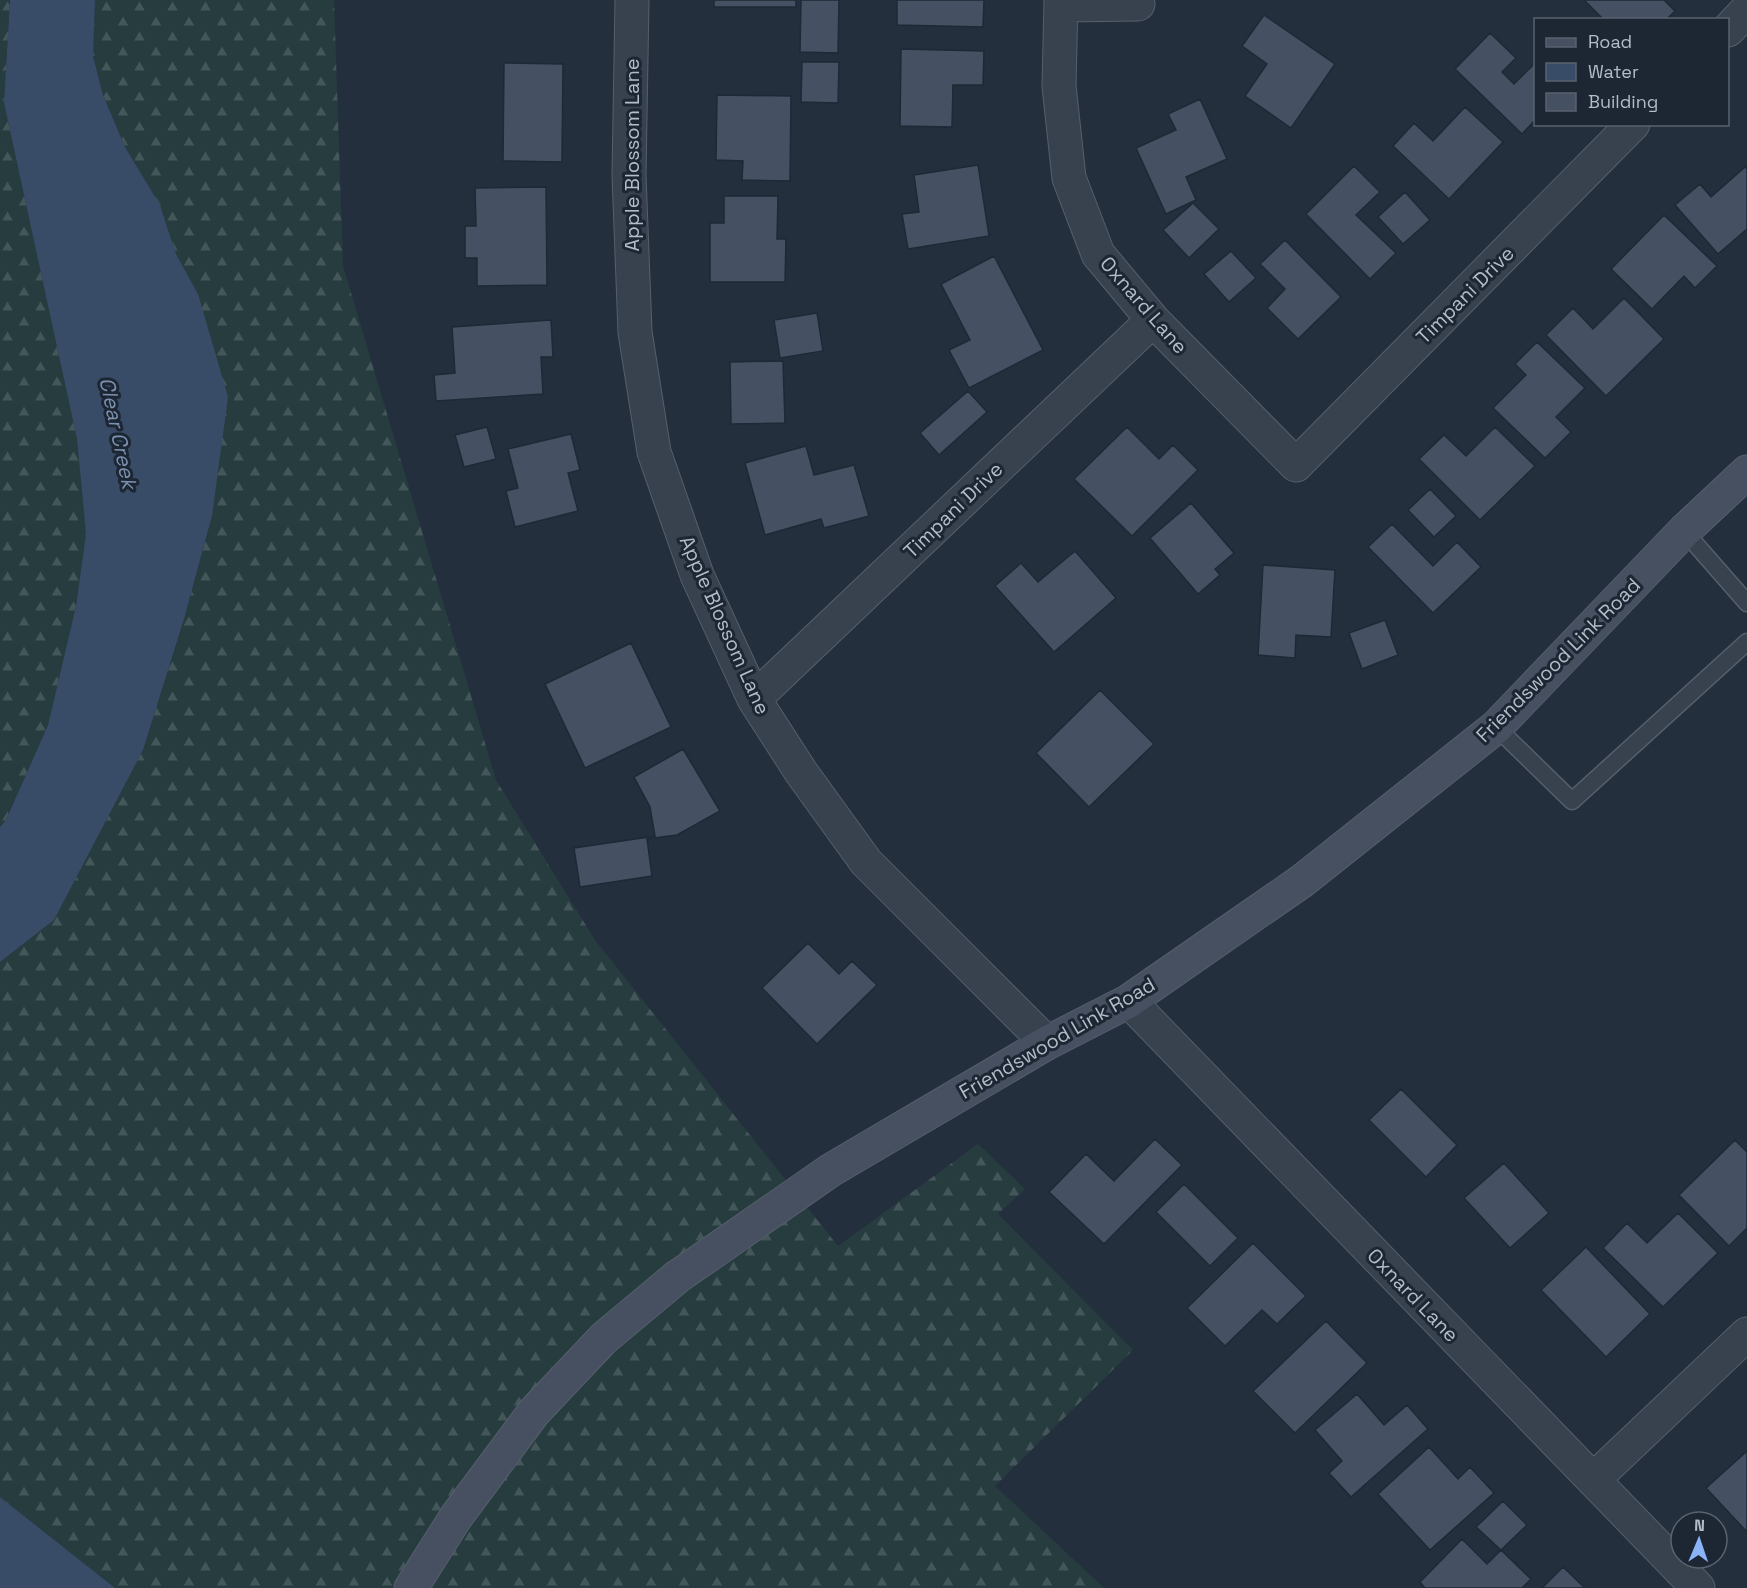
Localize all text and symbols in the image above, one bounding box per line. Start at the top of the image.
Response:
legend [1534,18,1729,126]
text: Road [1588,30,1632,53]
street label: Apple Blossom Lane [619,58,645,252]
text: Water [1588,60,1639,83]
text: Building [1588,90,1658,113]
street label: Timpani Drive [1410,240,1520,350]
street label: Oxnard Lane [1095,251,1193,359]
water label: Clear Creek [93,375,144,494]
street label: Timpani Drive [898,456,1008,564]
street label: Apple Blossom Lane [674,532,776,718]
street label: Friendswood Link Road [1470,572,1646,748]
street label: Friendswood Link Road [954,971,1160,1105]
street label: Oxnard Lane [1362,1243,1464,1347]
north arrow [1669,1510,1729,1570]
text: N [1694,1515,1705,1536]

